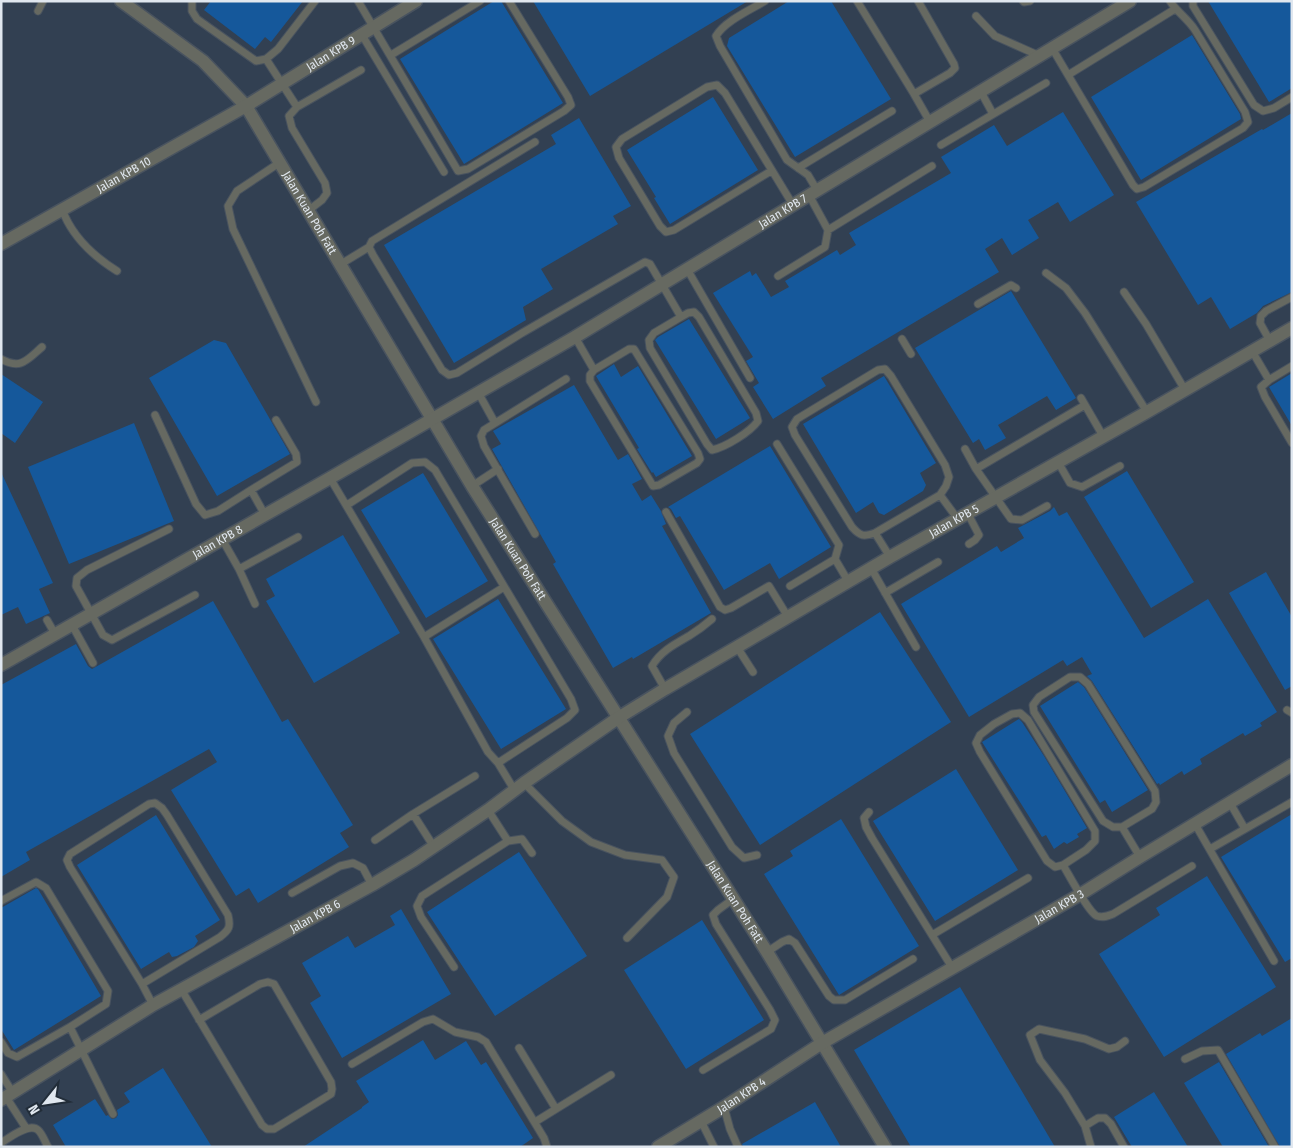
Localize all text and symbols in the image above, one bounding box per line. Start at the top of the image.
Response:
street label: Jalan KPB 9 [304,33,358,74]
street label: Jalan KPB 10 [94,154,154,196]
street label: Jalan Kuan Poh Fatt [279,169,340,257]
street label: Jalan KPB 7 [756,191,810,231]
street label: Jalan KPB 5 [927,501,982,540]
street label: Jalan Kuan Poh Fatt [487,515,549,602]
street label: Jalan KPB 8 [190,522,245,562]
street label: Jalan Kuan Poh Fatt [704,858,766,945]
street label: Jalan KPB 3 [1032,887,1086,926]
street label: Jalan KPB 6 [287,897,343,936]
street label: Jalan KPB 4 [715,1075,768,1116]
north arrow [20,1078,70,1128]
text: N [25,1101,44,1117]

